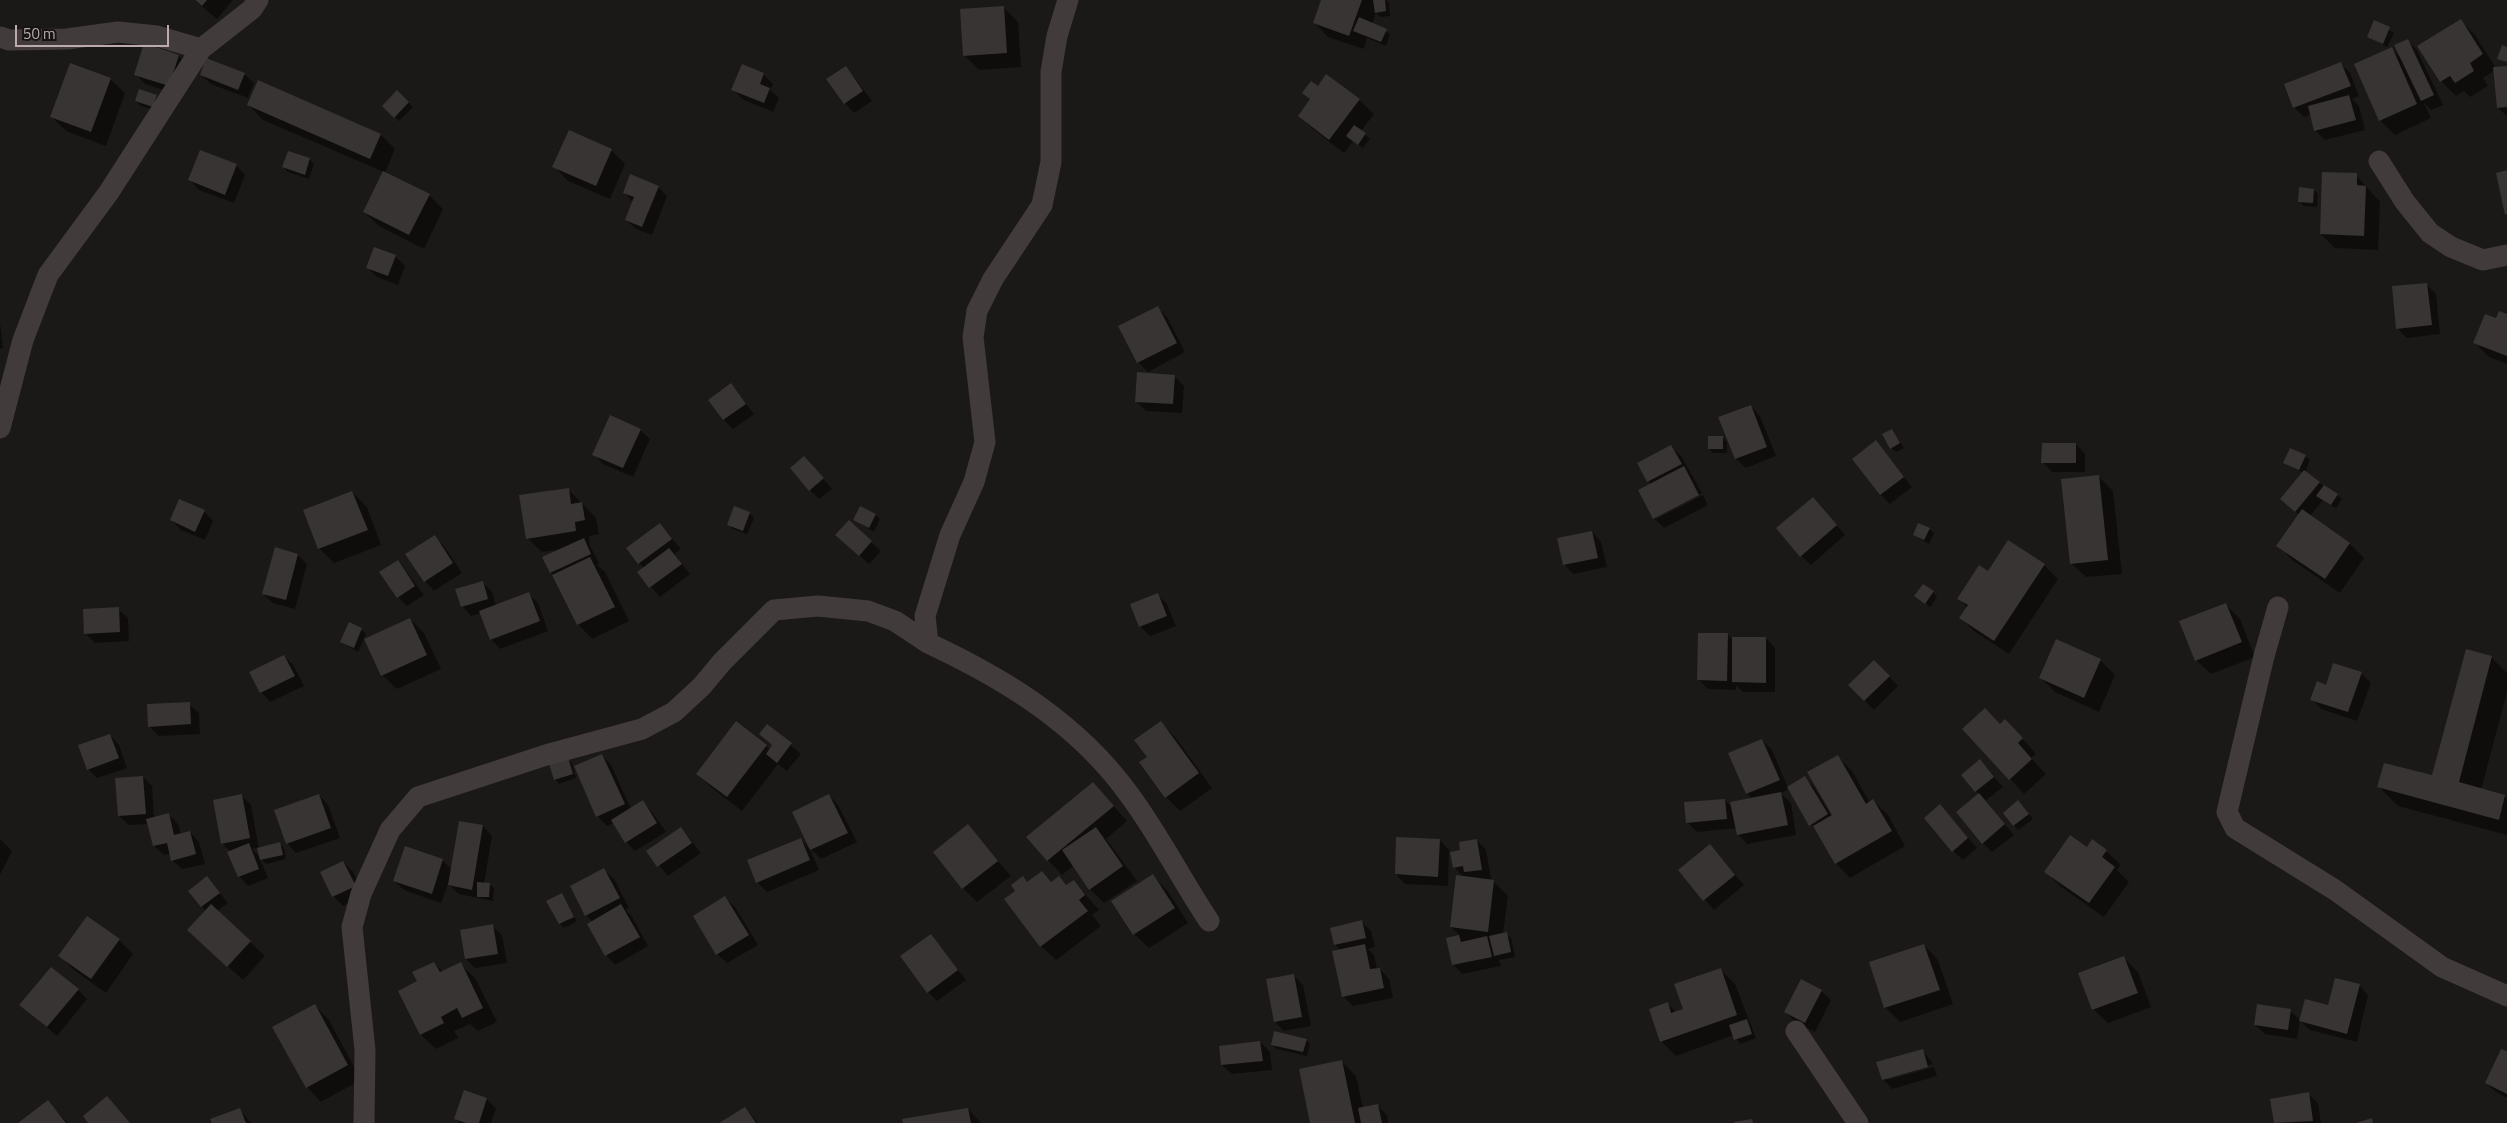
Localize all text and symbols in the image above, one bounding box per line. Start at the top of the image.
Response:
scale bar [18,15,171,47]
text: 50 m [23,22,56,45]

